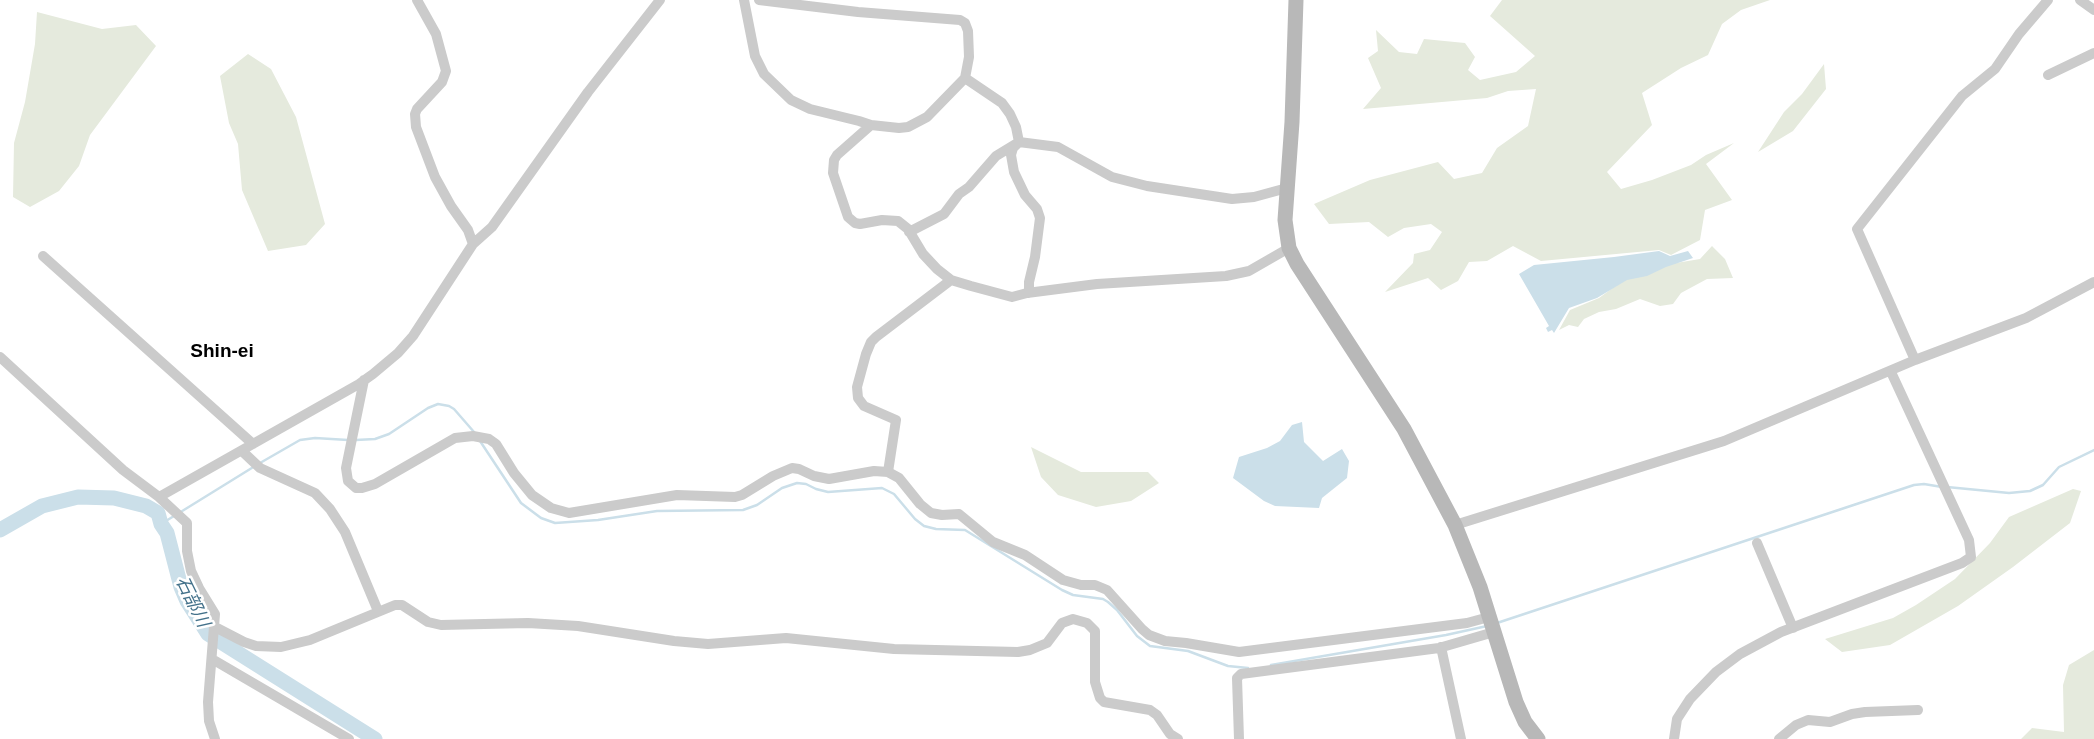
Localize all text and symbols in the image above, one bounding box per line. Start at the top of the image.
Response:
district label: Shin-ei [190,341,254,363]
water label: 石部川 [170,573,214,631]

